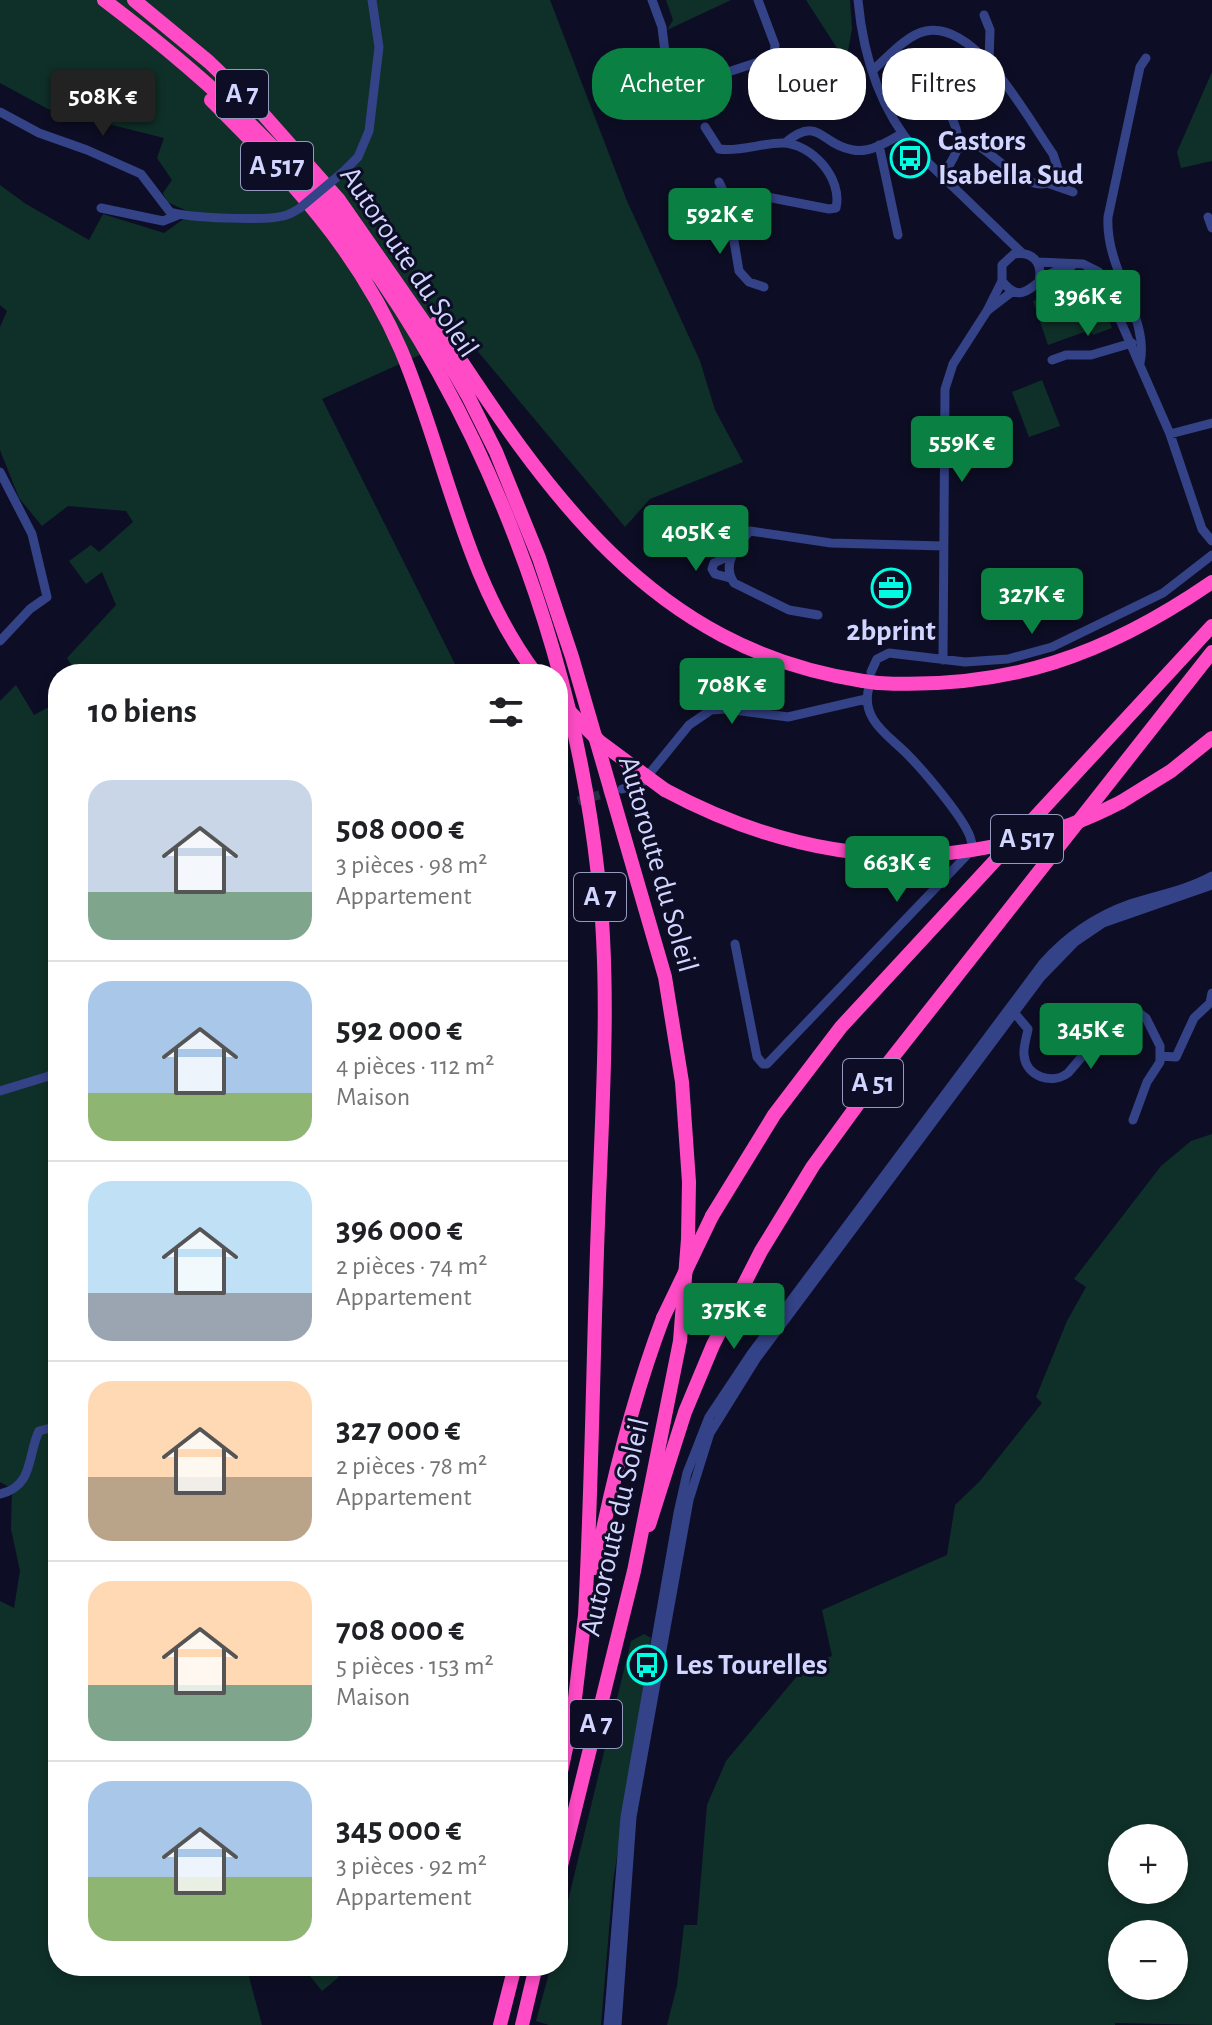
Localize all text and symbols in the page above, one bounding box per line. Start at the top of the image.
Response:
chip: Acheter [592,48,732,120]
chip: Louer [748,48,866,120]
chip: Filtres [882,48,1005,120]
pin: 508K € [38,70,168,138]
road number: A 7 [216,70,268,118]
text: 508K € [69,83,137,109]
place label: Castors Isabella Sud [938,126,1084,190]
bus stop icon: Castors Isabella Sud [889,137,931,179]
road number: A 517 [241,142,313,190]
street label: Autoroute du Soleil [334,161,484,363]
pin: 592K € [655,188,785,256]
text: 592K € [686,201,754,227]
pin: 396K € [1023,270,1153,338]
text: 396K € [1054,283,1122,309]
pin: 559K € [897,416,1027,484]
text: 559K € [929,429,995,455]
pin: 405K € [631,505,761,573]
text: 405K € [661,518,731,544]
office icon: 2bprint [870,567,912,609]
pin: 327K € [967,568,1097,636]
text: 327K € [999,581,1065,607]
place label: 2bprint [846,616,936,646]
pin: 708K € [667,658,797,726]
text: 708K € [698,671,766,697]
icon: filters [484,690,528,734]
text: 10 biens [88,695,197,729]
street label: Autoroute du Soleil [613,753,703,975]
icon: home [152,812,248,908]
text: 508 000 € [336,812,464,846]
road number: A 517 [991,815,1063,863]
pin: 663K € [832,836,962,904]
text: 663K € [863,849,931,875]
text: 3 pièces · 98 m² [336,852,487,878]
road number: A 7 [574,873,626,921]
text: Appartement [336,883,472,909]
pin: 345K € [1026,1003,1156,1071]
icon: home [152,1013,248,1109]
text: 592 000 € [336,1013,462,1047]
text: 345K € [1058,1016,1124,1042]
text: 4 pièces · 112 m² [336,1053,494,1079]
road number: A 51 [843,1059,903,1107]
text: Maison [336,1084,410,1110]
icon: home [152,1213,248,1309]
text: 396 000 € [336,1213,463,1247]
text: 2 pièces · 74 m² [336,1253,487,1279]
pin: 375K € [669,1283,799,1351]
text: Appartement [336,1284,472,1310]
text: 375K € [702,1296,766,1322]
icon: home [152,1413,248,1509]
text: 327 000 € [336,1413,461,1447]
street label: Autoroute du Soleil [575,1415,655,1639]
text: 2 pièces · 78 m² [336,1453,487,1479]
text: Appartement [336,1484,472,1510]
icon: home [152,1613,248,1709]
text: 708 000 € [336,1613,464,1647]
bus stop icon: Les Tourelles [626,1644,668,1686]
place label: Les Tourelles [675,1650,827,1680]
text: 5 pièces · 153 m² [336,1653,494,1679]
text: Maison [336,1684,410,1710]
road number: A 7 [570,1700,622,1748]
icon: home [152,1813,248,1909]
text: 345 000 € [336,1813,462,1847]
map controls [1108,1824,1188,2000]
button: + [1108,1824,1188,1904]
text: 3 pièces · 92 m² [336,1853,487,1879]
text: Appartement [336,1884,472,1910]
button: − [1108,1920,1188,2000]

